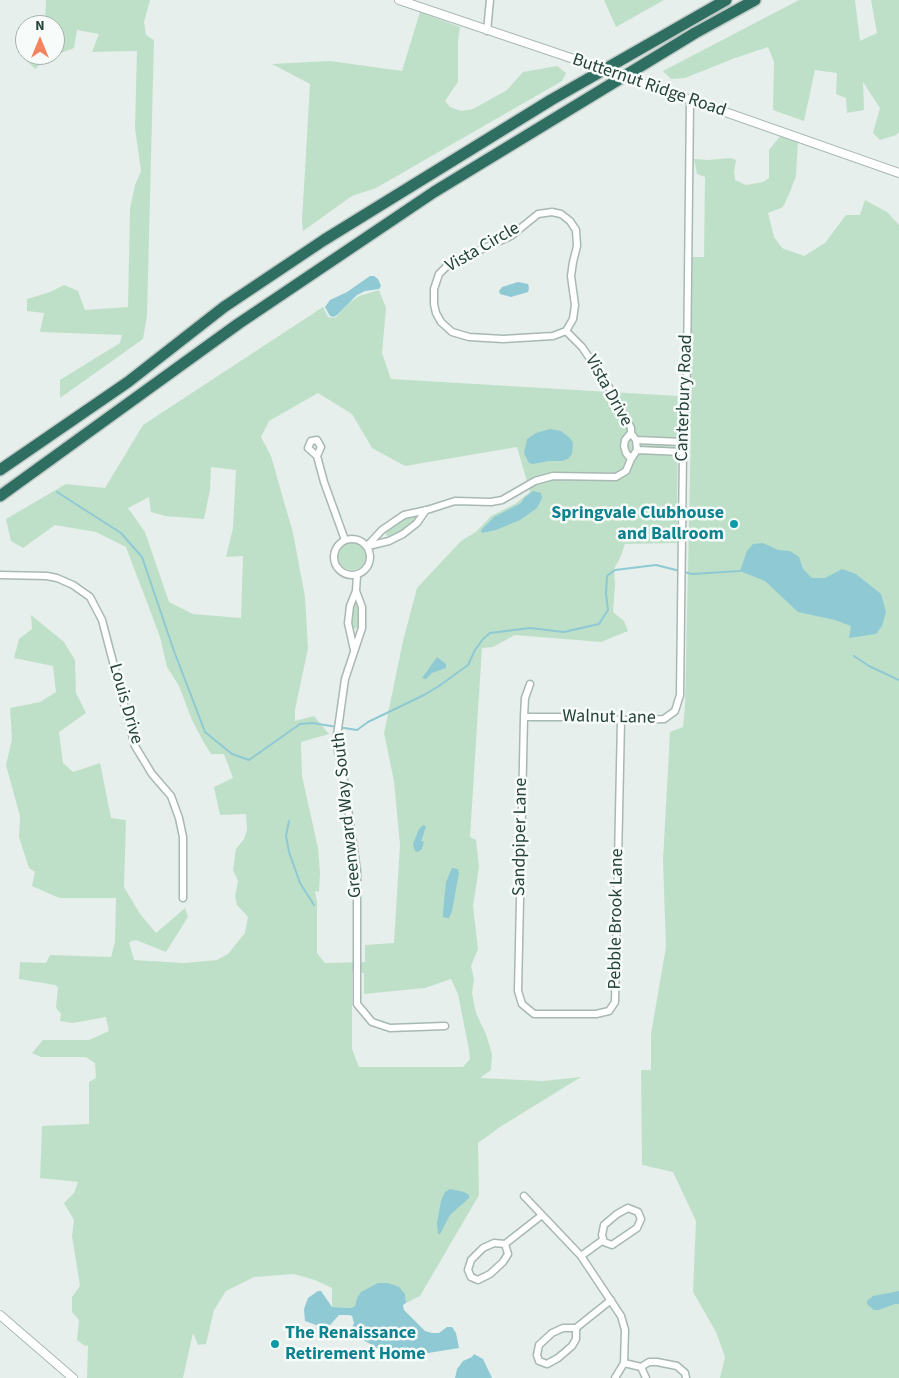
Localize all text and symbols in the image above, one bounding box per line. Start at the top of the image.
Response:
north arrow [15,15,65,65]
text: N [35,16,45,36]
street label: Butternut Ridge Road [569,50,729,122]
street label: Vista Circle [442,218,524,278]
street label: Canterbury Road [672,334,698,462]
street label: Vista Drive [580,352,636,430]
place label: Springvale Clubhouse and Ballroom [551,503,724,546]
marker: Springvale Clubhouse and Ballroom [728,518,740,530]
street label: Louis Drive [103,661,147,747]
street label: Walnut Lane [562,706,656,730]
street label: Greenward Way South [329,731,367,899]
street label: Sandpiper Lane [509,778,533,896]
street label: Pebble Brook Lane [605,848,629,990]
place label: The Renaissance Retirement Home [285,1323,426,1366]
marker: The Renaissance Retirement Home [269,1338,281,1350]

